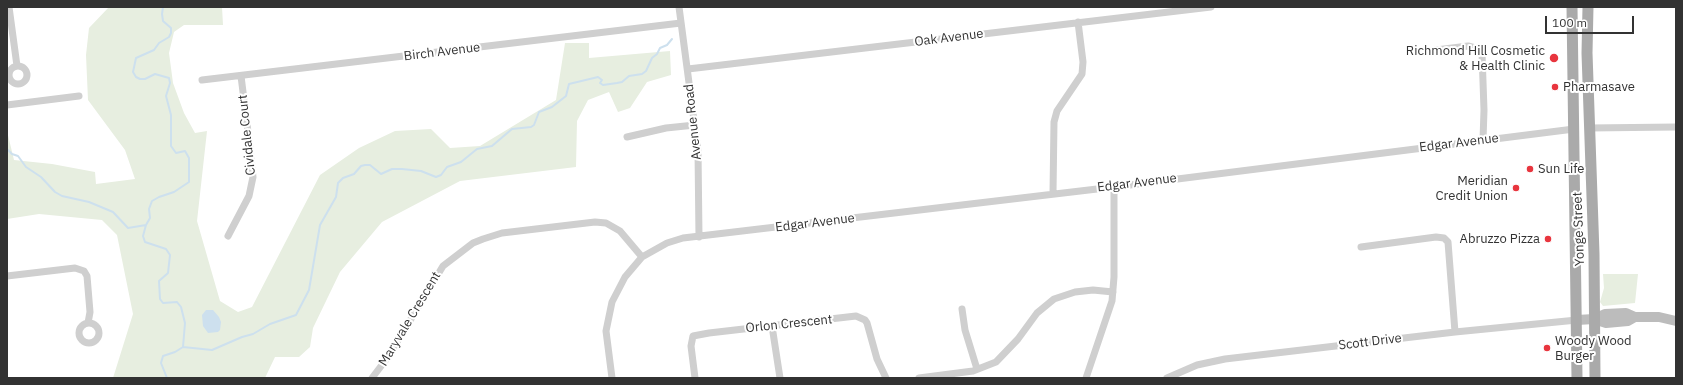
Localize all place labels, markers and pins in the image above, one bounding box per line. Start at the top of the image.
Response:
place label: Richmond Hill Cosmetic & Health Clinic [1406,43,1545,74]
marker: Richmond Hill Cosmetic & Health Clinic [1548,52,1560,64]
place label: Pharmasave [1563,79,1635,95]
marker: Pharmasave [1550,82,1560,92]
place label: Sun Life [1538,161,1584,177]
marker: Sun Life [1525,164,1535,174]
place label: Meridian Credit Union [1436,173,1508,204]
marker: Meridian Credit Union [1511,183,1521,193]
place label: Abruzzo Pizza [1460,231,1540,247]
marker: Abruzzo Pizza [1543,234,1553,244]
place label: Woody Wood Burger [1555,333,1632,364]
marker: Woody Wood Burger [1542,343,1552,353]

